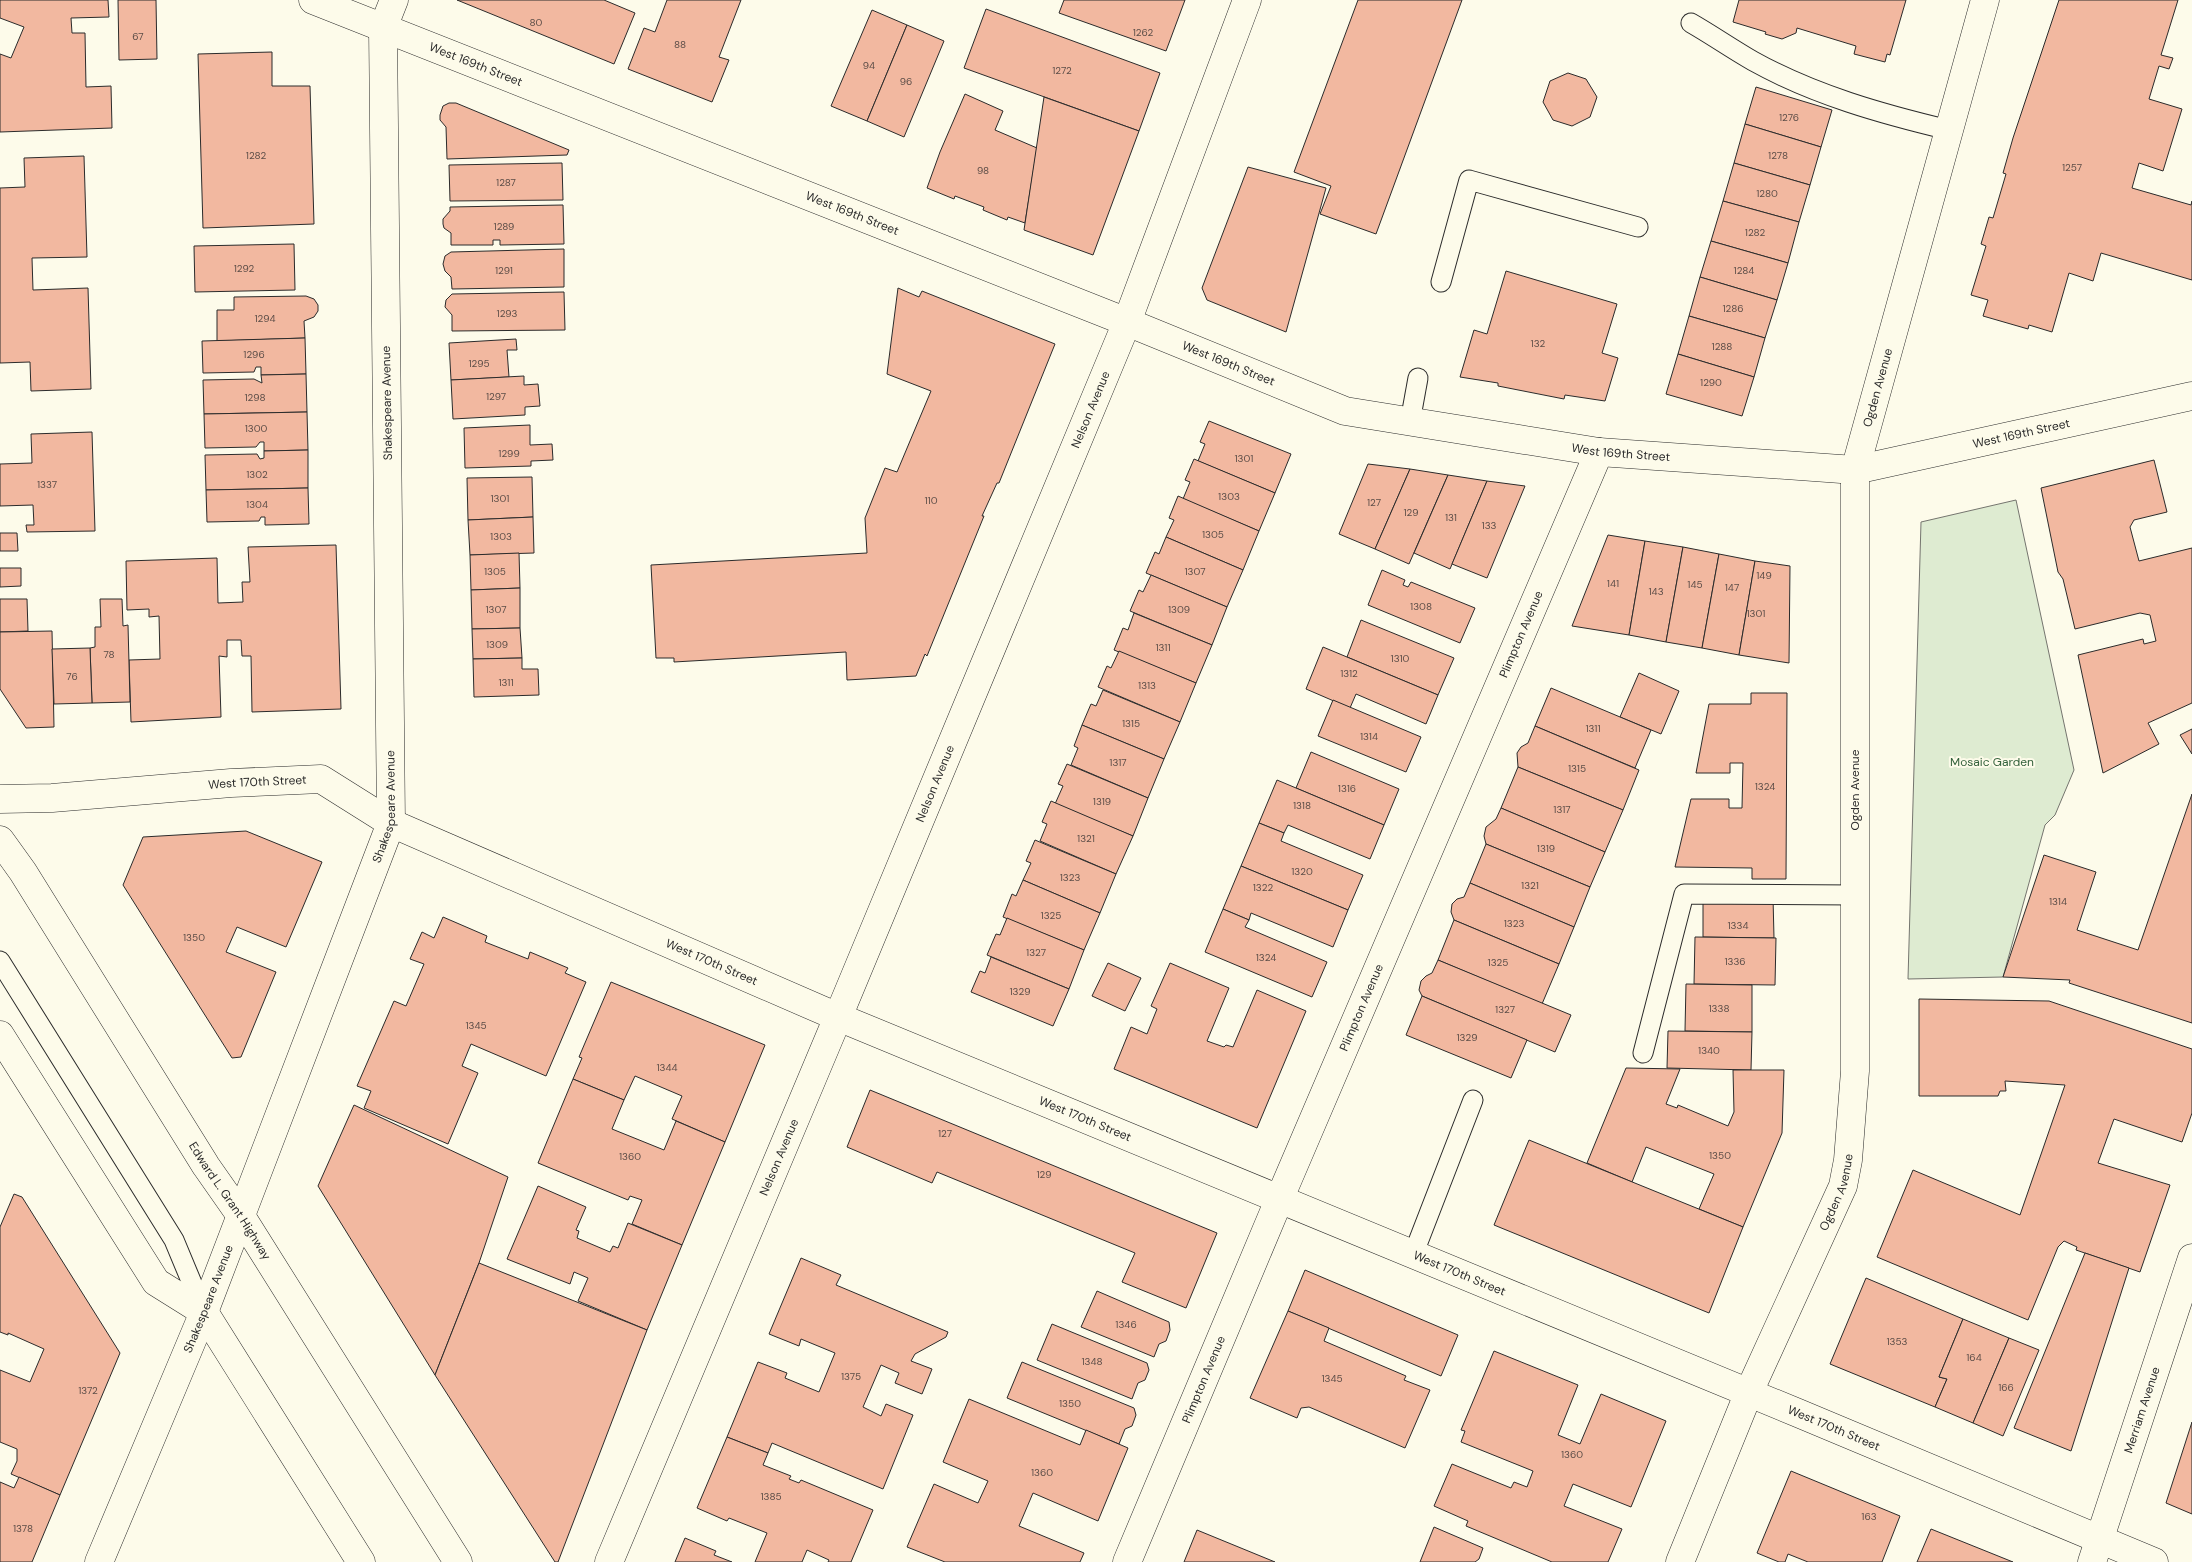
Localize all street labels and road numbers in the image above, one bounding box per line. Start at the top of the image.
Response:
street label: West 169th Street [427,39,525,90]
street label: West 169th Street [803,188,902,239]
street label: West 169th Street [1180,337,1278,390]
street label: Shakespeare Avenue [378,345,396,460]
street label: Ogden Avenue [1859,346,1896,429]
street label: Nelson Avenue [1067,369,1114,450]
street label: West 169th Street [1971,415,2072,452]
street label: West 169th Street [1570,440,1671,465]
street label: Plimpton Avenue [1495,588,1547,680]
street label: Nelson Avenue [912,742,958,824]
street label: Ogden Avenue [1847,749,1863,830]
street label: Shakespeare Avenue [368,750,399,865]
street label: West 170th Street [207,772,307,793]
street label: West 170th Street [663,935,760,989]
street label: Plimpton Avenue [1336,961,1387,1053]
street label: West 170th Street [1036,1093,1134,1145]
street label: Nelson Avenue [756,1116,802,1198]
street label: Edward L. Grant Highway [185,1139,275,1263]
street label: Ogden Avenue [1816,1153,1856,1233]
street label: Shakespeare Avenue [180,1242,237,1355]
street label: West 170th Street [1411,1247,1508,1300]
street label: Plimpton Avenue [1178,1333,1229,1425]
street label: Merriam Avenue [2120,1365,2164,1455]
street label: West 170th Street [1785,1402,1883,1455]

